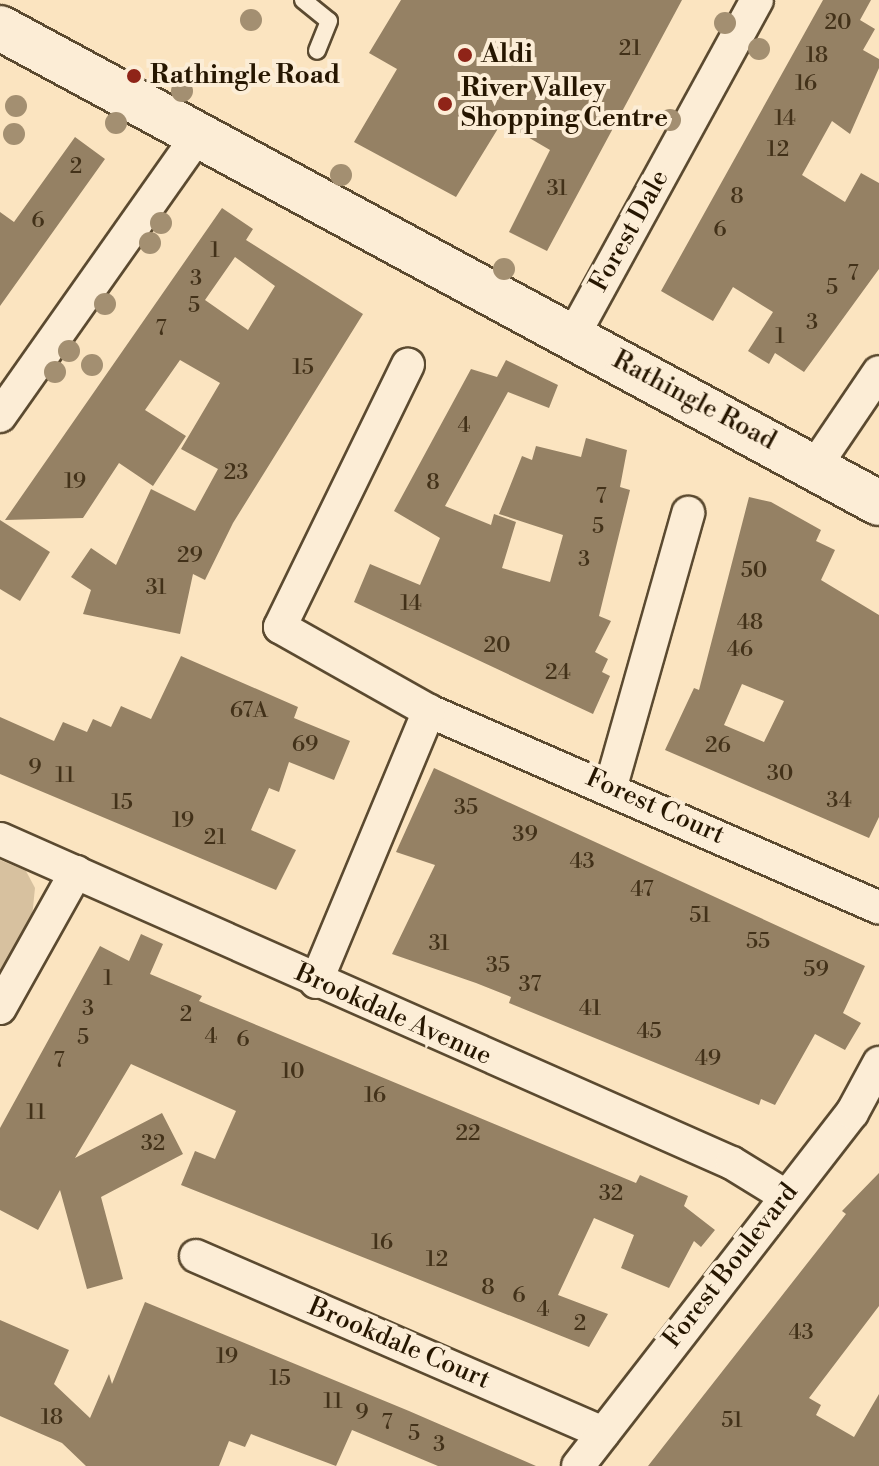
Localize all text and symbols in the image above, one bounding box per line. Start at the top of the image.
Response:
house number: 20 [824,10,852,36]
house number: 21 [619,36,641,62]
place label: Aldi [481,39,533,71]
house number: 18 [806,43,828,69]
marker: Aldi [456,46,474,64]
place label: Rathingle Road [150,60,340,92]
marker: Rathingle Road [125,67,143,85]
house number: 16 [795,71,817,97]
place label: River Valley Shopping Centre [461,73,668,134]
marker: River Valley Shopping Centre [436,95,454,113]
house number: 14 [774,106,796,132]
house number: 12 [767,137,789,163]
house number: 2 [70,154,82,180]
street label: Forest Dale [584,165,676,297]
house number: 31 [546,176,568,202]
house number: 8 [730,184,744,210]
house number: 6 [31,208,45,234]
house number: 6 [713,217,727,243]
house number: 1 [210,238,220,264]
house number: 7 [847,261,859,287]
house number: 3 [190,266,202,292]
house number: 5 [826,275,838,301]
house number: 5 [188,293,200,319]
house number: 3 [806,310,818,336]
house number: 7 [155,316,167,342]
house number: 1 [775,324,785,350]
street label: Rathingle Road [607,345,781,457]
house number: 15 [292,355,314,381]
house number: 4 [457,413,471,439]
house number: 23 [224,460,248,486]
house number: 19 [64,469,86,495]
house number: 8 [426,470,440,496]
house number: 7 [595,484,607,510]
house number: 5 [592,514,604,540]
house number: 29 [177,543,203,569]
house number: 3 [578,547,590,573]
house number: 50 [741,558,767,584]
house number: 31 [145,575,167,601]
house number: 14 [400,591,422,617]
house number: 48 [737,610,763,636]
house number: 20 [483,633,511,659]
house number: 46 [727,637,753,663]
house number: 24 [545,660,571,686]
house number: 67A [230,698,268,724]
house number: 69 [292,732,318,758]
house number: 26 [705,733,731,759]
house number: 9 [28,755,42,781]
house number: 30 [767,761,793,787]
house number: 11 [55,763,75,789]
street label: Forest Court [581,763,729,851]
house number: 34 [826,788,852,814]
house number: 15 [111,790,133,816]
house number: 35 [454,795,478,821]
house number: 19 [172,808,194,834]
house number: 39 [512,822,538,848]
house number: 21 [204,825,226,851]
house number: 43 [569,849,595,875]
house number: 47 [630,877,654,903]
house number: 51 [689,903,711,929]
house number: 55 [746,929,770,955]
house number: 31 [428,931,450,957]
house number: 35 [486,953,510,979]
house number: 59 [803,957,829,983]
street label: Brookdale Avenue [290,958,496,1072]
house number: 1 [103,966,113,992]
house number: 37 [519,972,541,998]
house number: 3 [82,996,94,1022]
house number: 41 [579,996,601,1022]
house number: 2 [180,1002,192,1028]
house number: 45 [636,1019,662,1045]
house number: 4 [204,1024,218,1050]
house number: 5 [77,1025,89,1051]
house number: 6 [236,1027,250,1053]
house number: 49 [695,1046,721,1072]
house number: 7 [53,1048,65,1074]
house number: 10 [281,1059,305,1085]
house number: 16 [364,1083,386,1109]
house number: 11 [26,1100,46,1126]
house number: 22 [455,1121,481,1147]
house number: 32 [141,1131,165,1157]
street label: Forest Boulevard [657,1177,805,1355]
house number: 32 [599,1181,623,1207]
house number: 16 [371,1230,393,1256]
house number: 12 [426,1247,448,1273]
house number: 8 [481,1275,495,1301]
house number: 6 [512,1283,526,1309]
street label: Brookdale Court [303,1292,495,1396]
house number: 4 [536,1297,550,1323]
house number: 2 [574,1311,586,1337]
house number: 43 [788,1320,814,1346]
house number: 19 [216,1344,238,1370]
house number: 15 [269,1366,291,1392]
house number: 11 [323,1389,343,1415]
house number: 9 [355,1400,369,1426]
house number: 18 [41,1405,63,1431]
house number: 51 [721,1408,743,1434]
house number: 7 [381,1410,393,1436]
house number: 5 [408,1421,420,1447]
house number: 3 [433,1432,445,1458]

